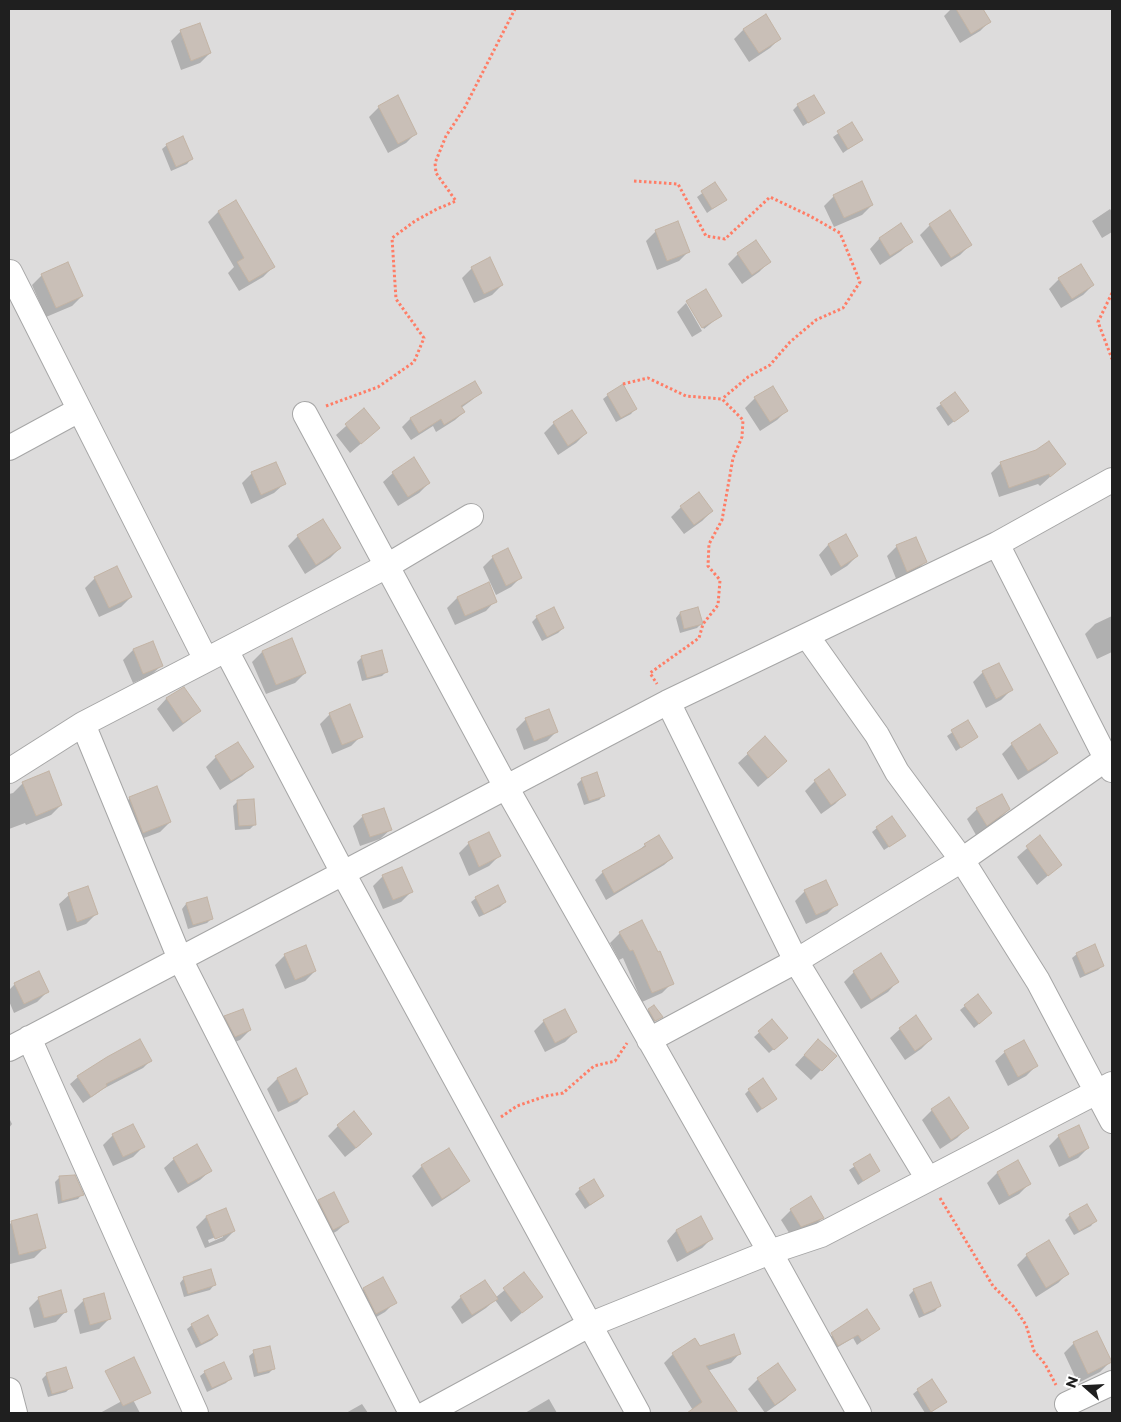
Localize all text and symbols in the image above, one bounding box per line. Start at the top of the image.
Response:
north arrow [1061,1362,1111,1412]
text: N [1061,1374,1082,1390]

